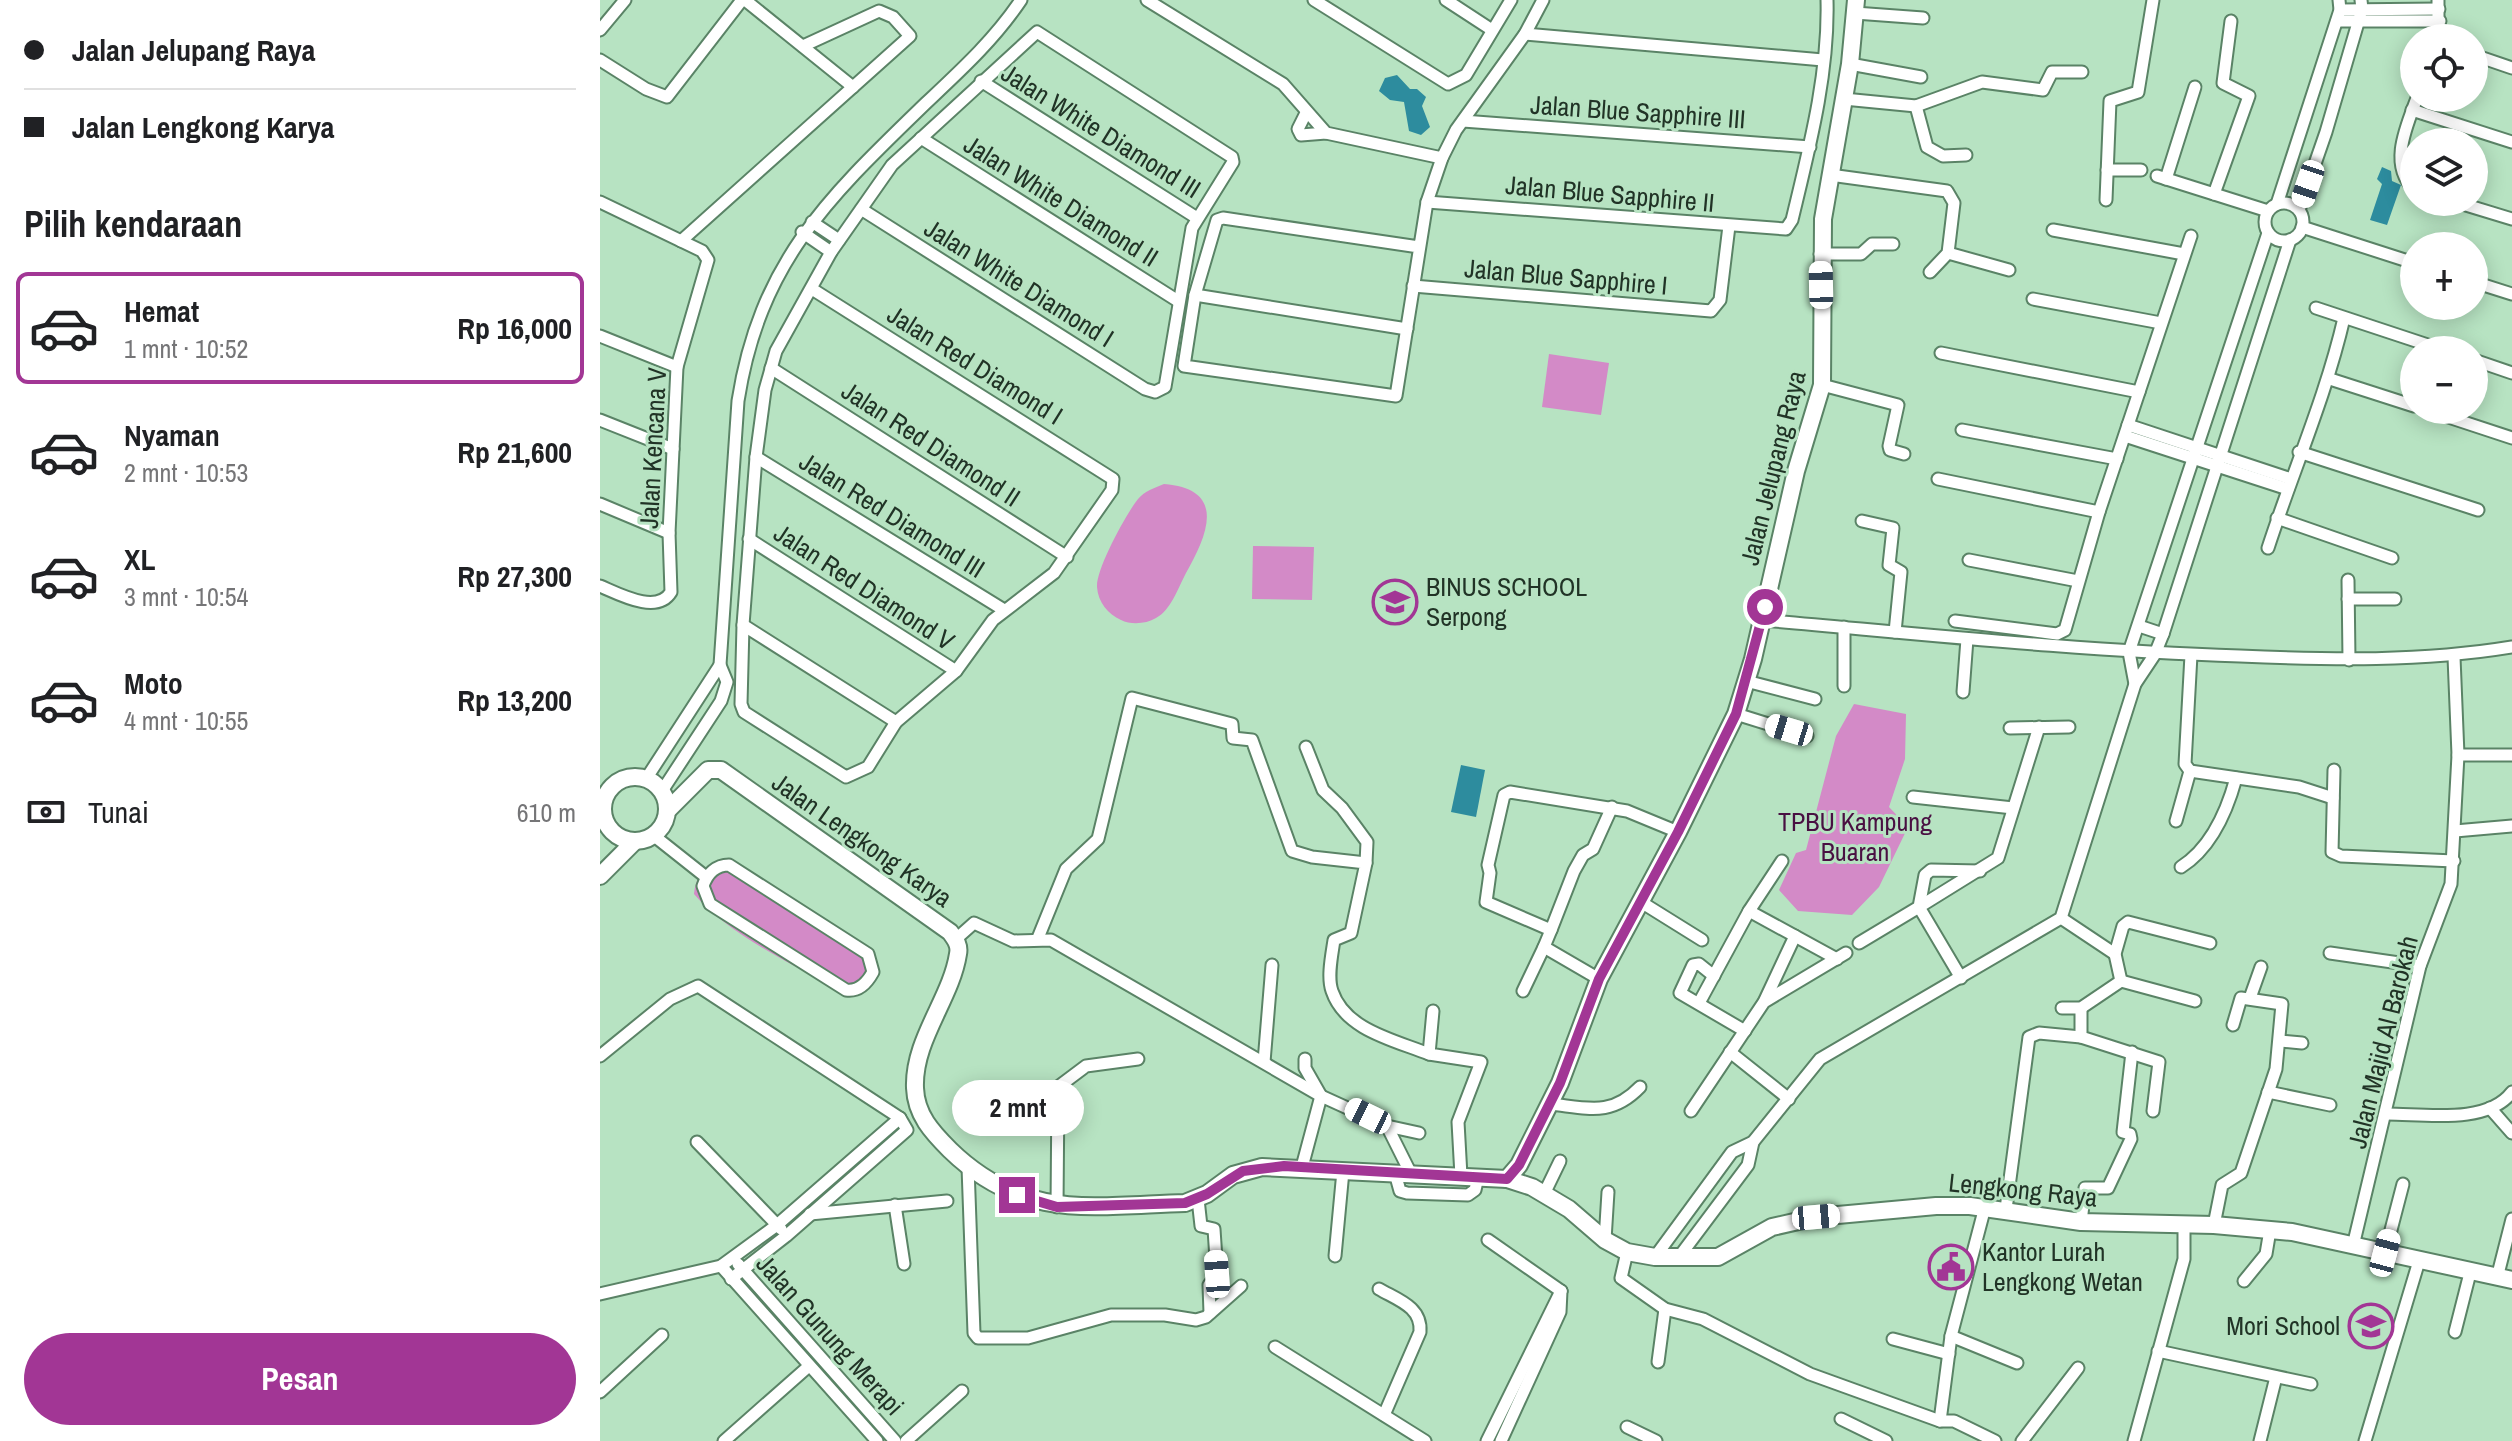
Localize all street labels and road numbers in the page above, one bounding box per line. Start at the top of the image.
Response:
street label: Jalan White Diamond III [996,57,1206,205]
street label: Jalan Blue Sapphire III [1529,87,1747,136]
street label: Jalan White Diamond II [958,129,1164,273]
street label: Jalan Blue Sapphire II [1504,167,1716,220]
street label: Jalan White Diamond I [918,210,1120,355]
street label: Jalan Blue Sapphire I [1463,250,1669,303]
street label: Jalan Red Diamond I [881,297,1069,432]
street label: Jalan Kencana V [631,366,674,529]
street label: Jalan Jelupang Raya [1731,367,1814,569]
street label: Jalan Red Diamond II [835,373,1027,514]
street label: Jalan Red Diamond III [793,444,991,586]
street label: Jalan Red Diamond V [767,515,962,658]
street label: Jalan Lengkong Karya [765,764,959,915]
street label: Jalan Majid Al Barokah [2339,932,2426,1152]
street label: Lengkong Raya [1947,1164,2099,1215]
street label: Jalan Gunung Merapi [749,1247,912,1423]

